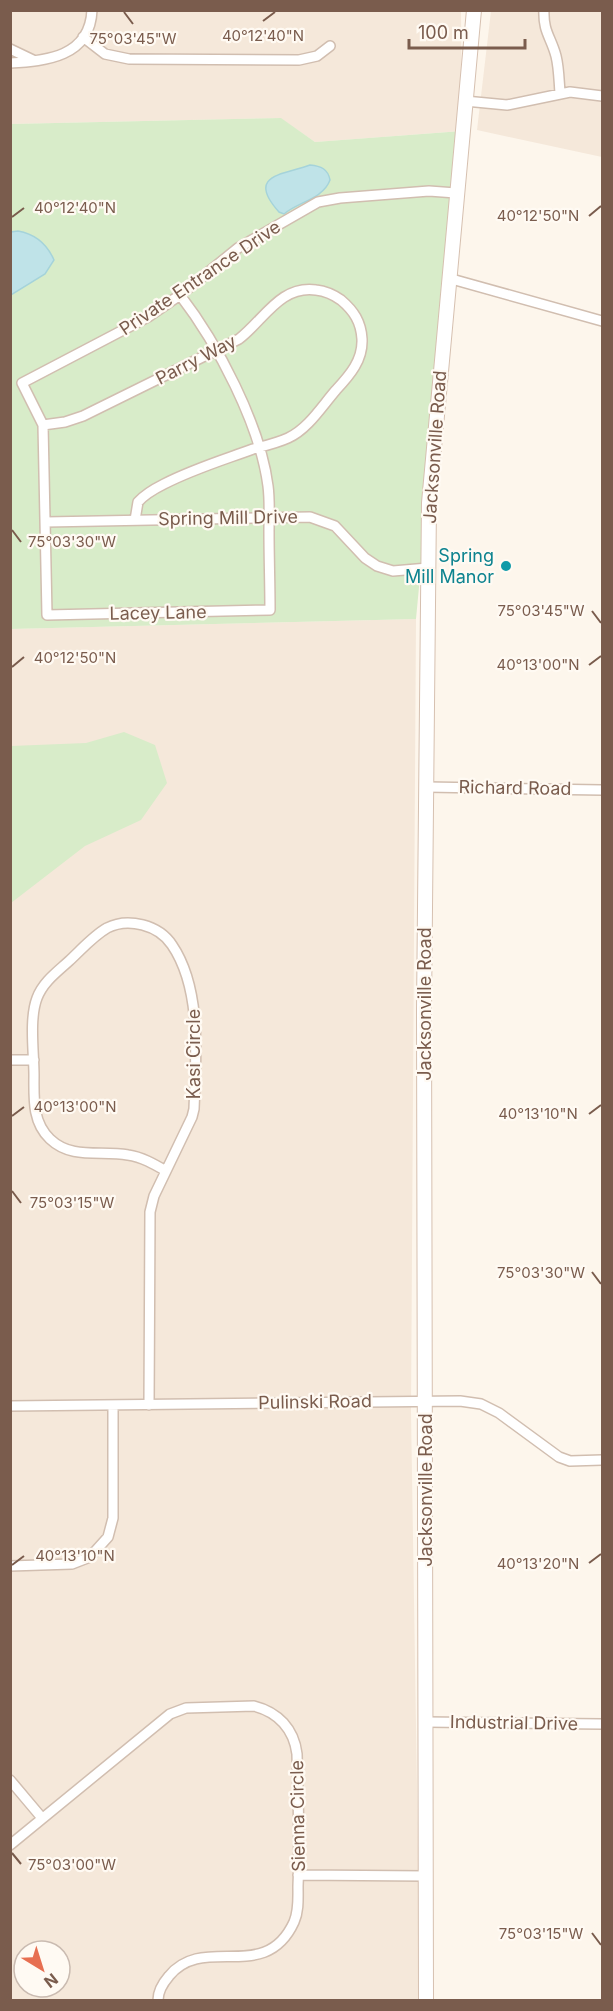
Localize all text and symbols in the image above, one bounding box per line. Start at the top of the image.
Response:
scale bar [409,12,524,50]
text: 100 m [418,22,469,43]
text: 40°12'40"N [222,26,304,45]
text: 75°03'45"W [89,29,177,48]
text: 40°12'40"N [34,198,116,217]
text: 40°12'50"N [497,206,579,225]
street label: Private Entrance Drive [115,216,284,339]
street label: Parry Way [152,330,240,389]
street label: Jacksonville Road [419,370,450,524]
street label: Spring Mill Drive [158,506,298,529]
text: 75°03'30"W [28,532,116,551]
place label: Spring Mill Manor [405,545,494,587]
marker: Spring Mill Manor [499,559,513,573]
street label: Lacey Lane [109,601,207,624]
text: 75°03'45"W [497,601,585,620]
text: 40°12'50"N [34,648,116,667]
text: 40°13'00"N [496,655,580,674]
street label: Richard Road [458,776,572,799]
street label: Jacksonville Road [414,927,435,1081]
street label: Kasi Circle [183,1009,204,1099]
text: 40°13'00"N [33,1097,117,1116]
text: 40°13'10"N [498,1104,578,1123]
text: 75°03'15"W [30,1193,114,1212]
text: 75°03'30"W [497,1263,585,1282]
street label: Pulinski Road [258,1390,372,1413]
street label: Jacksonville Road [415,1413,436,1567]
text: 40°13'10"N [35,1546,115,1565]
text: 40°13'20"N [497,1554,579,1573]
street label: Industrial Drive [450,1711,578,1734]
street label: Sienna Circle [286,1760,309,1872]
text: 75°03'00"W [28,1855,116,1874]
text: 75°03'15"W [499,1924,583,1943]
north arrow [12,1939,72,1999]
text: N [40,1969,62,1992]

